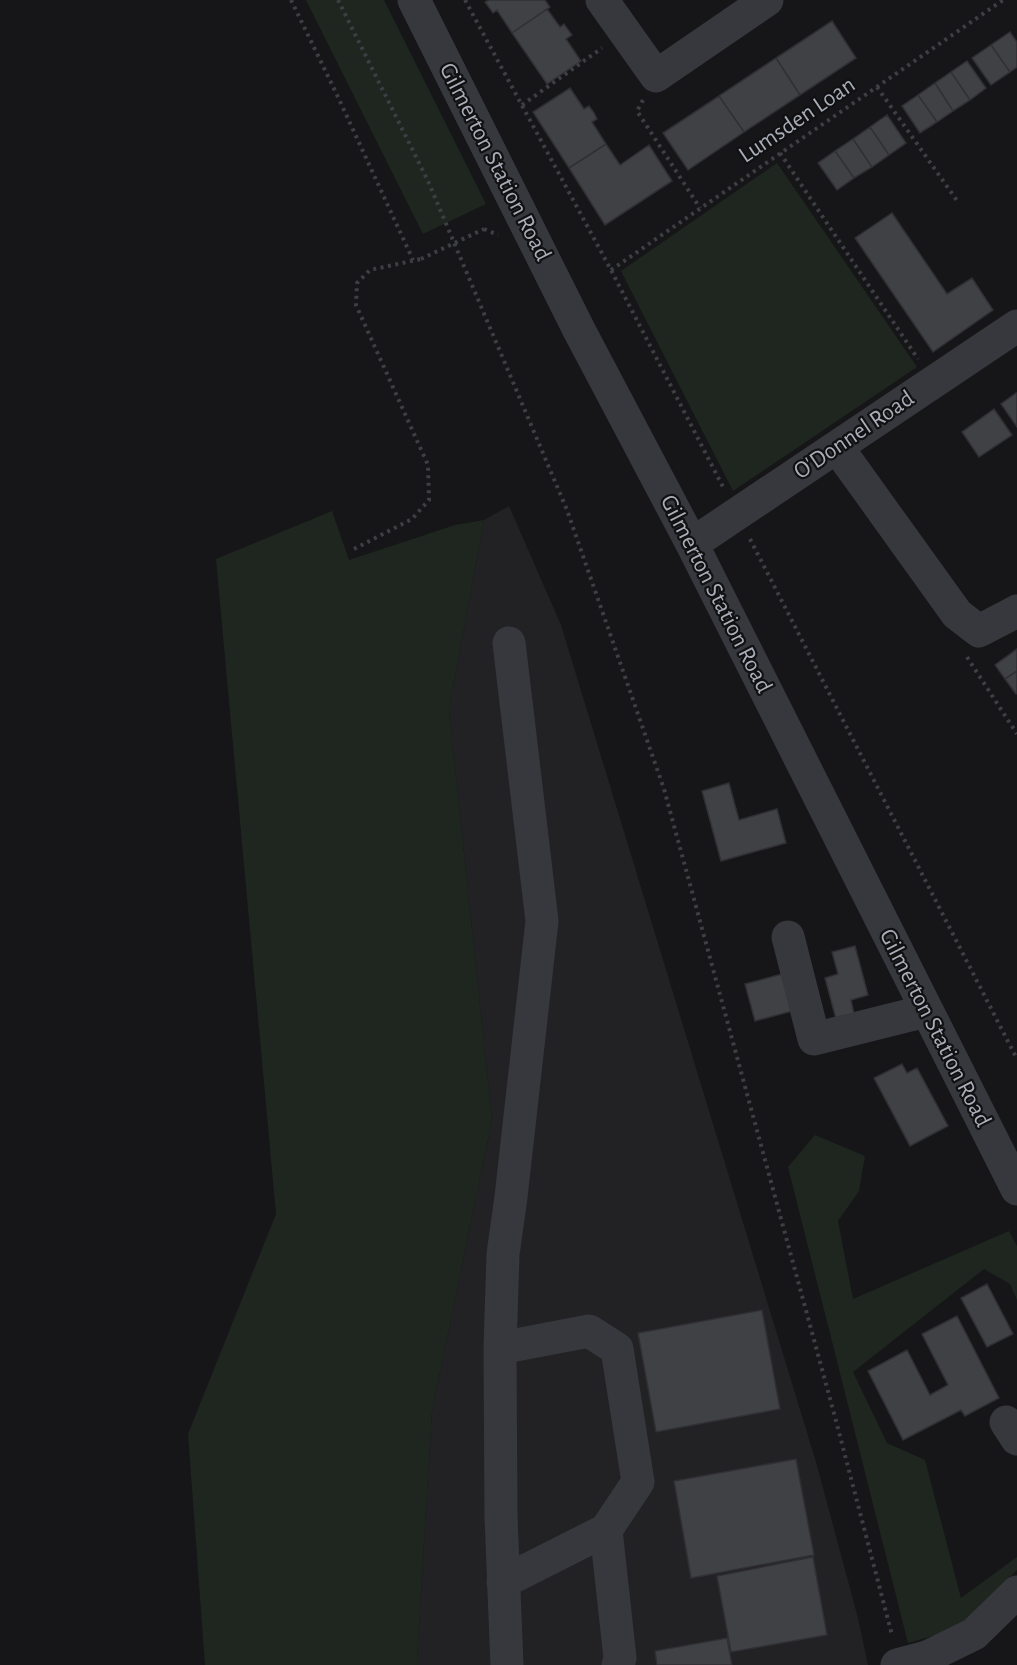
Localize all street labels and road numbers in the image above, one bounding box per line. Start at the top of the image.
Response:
street label: Gilmerton Station Road [435,59,555,265]
street label: Lumsden Loan [735,72,859,168]
street label: O'Donnel Road [790,386,918,484]
street label: Gilmerton Station Road [656,491,776,697]
street label: Gilmerton Station Road [875,925,995,1131]

